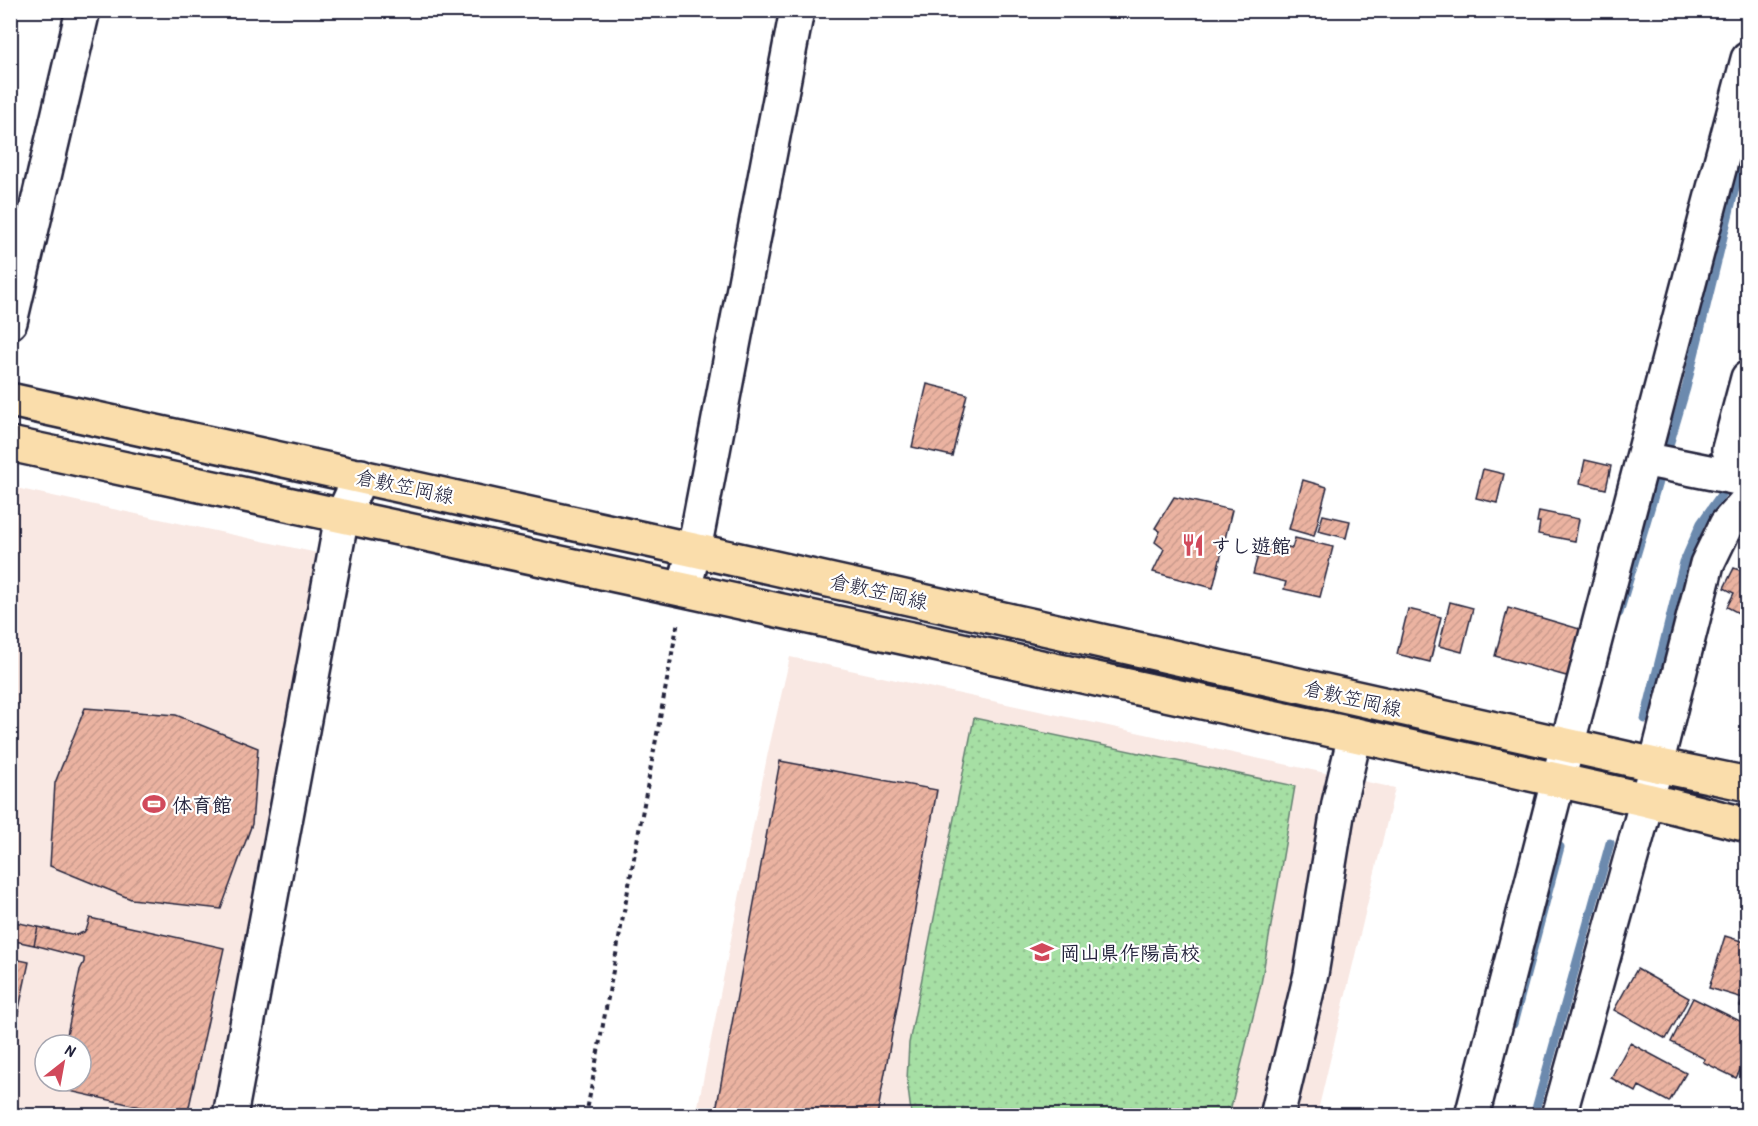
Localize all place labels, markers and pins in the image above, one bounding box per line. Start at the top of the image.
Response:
restaurant icon: すし遊館 [1180,532,1206,558]
place label: すし遊館 [1211,532,1291,559]
sports icon: 体育館 [141,791,167,817]
place label: 体育館 [172,791,232,818]
school or university icon: 岡山県作陽高校 [1029,939,1055,965]
place label: 岡山県作陽高校 [1060,939,1200,966]

